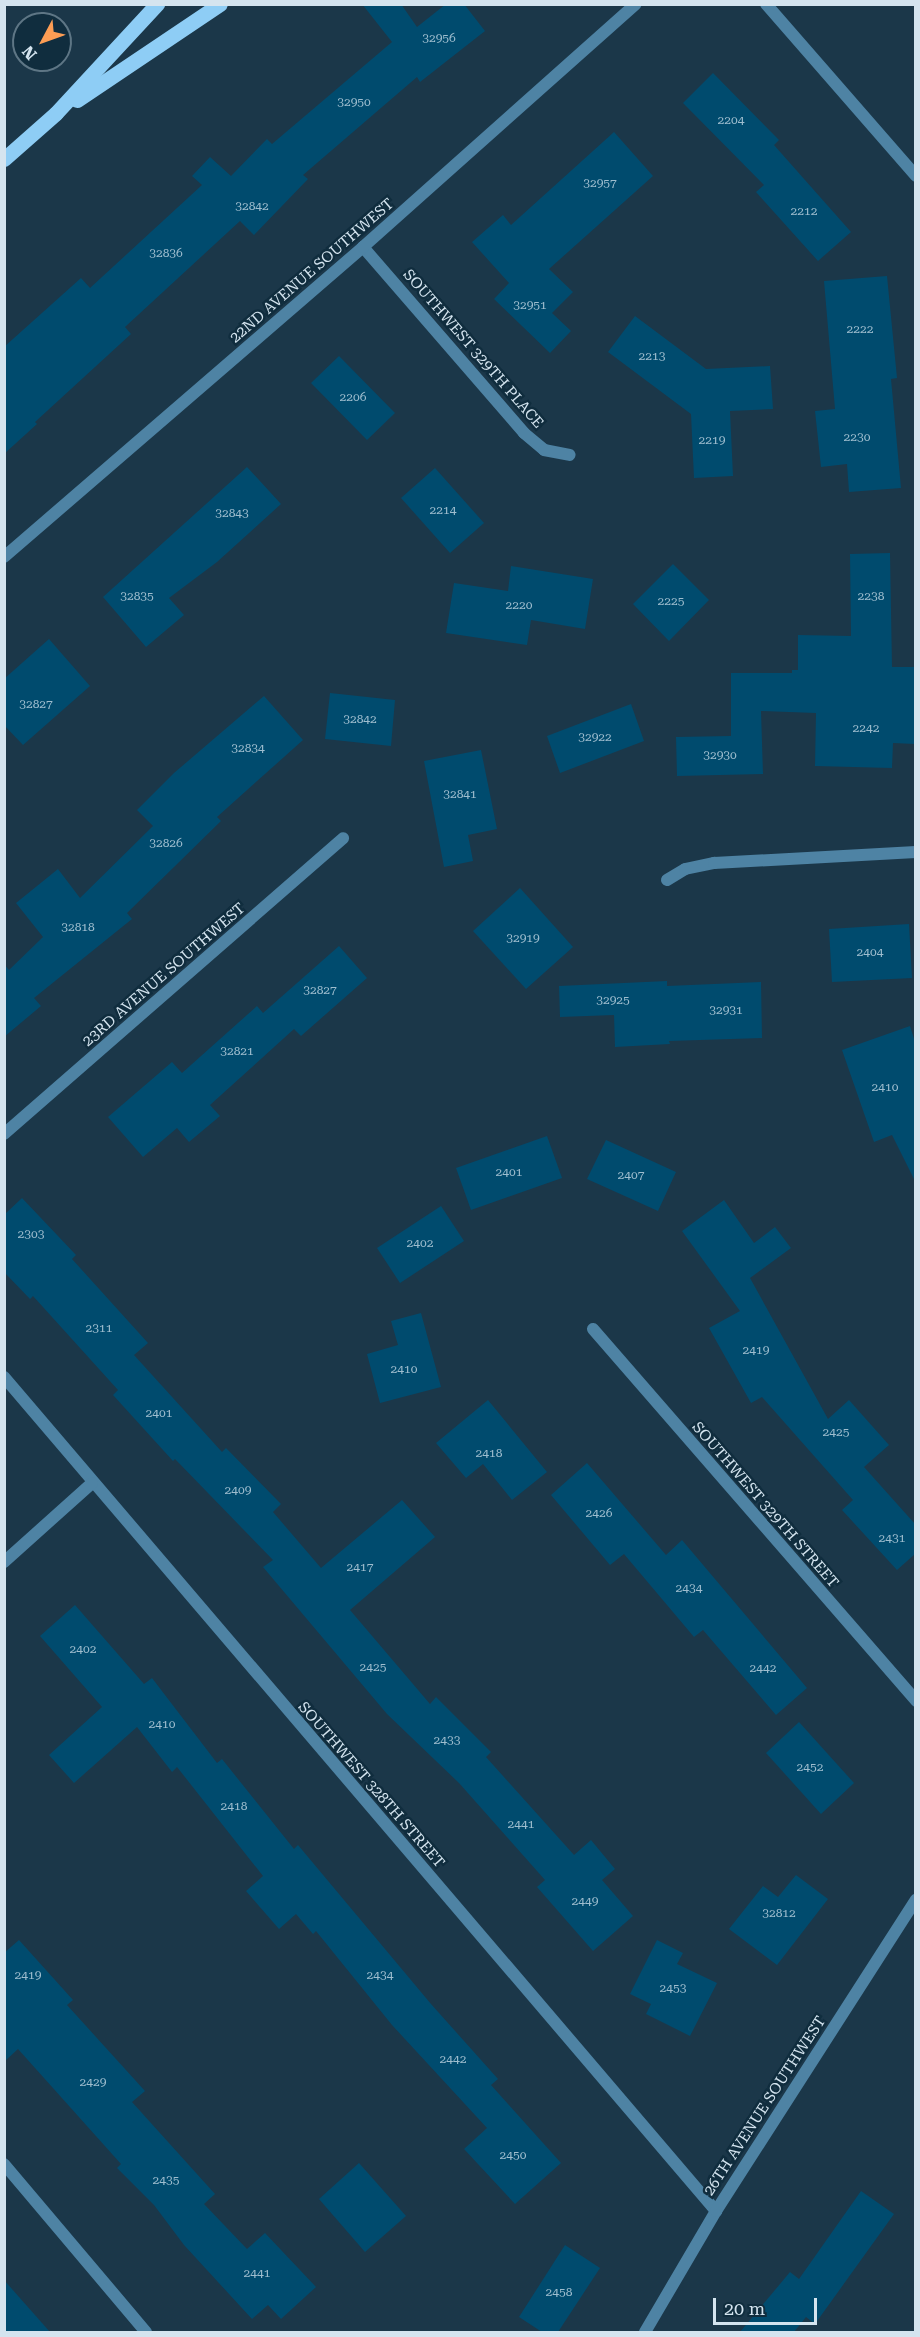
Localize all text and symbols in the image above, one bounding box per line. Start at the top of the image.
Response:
north arrow [12,12,72,72]
house number: 32956 [422,32,456,46]
text: N [18,42,41,64]
house number: 32950 [337,96,371,110]
house number: 2204 [718,114,744,128]
house number: 32957 [583,177,617,191]
street label: 22ND AVENUE SOUTHWEST [226,195,398,347]
house number: 32842 [235,200,269,214]
house number: 2212 [791,205,817,219]
house number: 32836 [149,247,183,261]
street label: SOUTHWEST 329TH PLACE [399,266,547,432]
house number: 32951 [513,299,547,313]
house number: 2222 [847,323,873,337]
house number: 2213 [639,350,665,364]
house number: 2206 [340,391,366,405]
house number: 2230 [844,431,870,445]
house number: 2219 [699,434,725,448]
house number: 2214 [430,504,456,518]
house number: 32843 [215,507,249,521]
house number: 32835 [120,590,154,604]
house number: 2238 [858,590,884,604]
house number: 2225 [658,595,684,609]
house number: 2220 [506,599,532,613]
house number: 32827 [19,698,53,712]
house number: 32842 [343,713,377,727]
house number: 2242 [853,722,879,736]
house number: 32922 [578,731,612,745]
house number: 32834 [231,742,265,756]
house number: 32930 [703,749,737,763]
house number: 32841 [443,788,477,802]
house number: 32826 [149,837,183,851]
street label: 23RD AVENUE SOUTHWEST [79,899,249,1051]
house number: 32818 [61,921,95,935]
house number: 32919 [506,932,540,946]
house number: 2404 [857,946,883,960]
house number: 32827 [303,984,337,998]
house number: 32925 [596,994,630,1008]
house number: 32931 [709,1004,743,1018]
house number: 32821 [220,1045,254,1059]
house number: 2410 [872,1081,898,1095]
house number: 2401 [496,1166,522,1180]
house number: 2407 [618,1169,644,1183]
house number: 2303 [18,1228,44,1242]
house number: 2402 [407,1237,433,1251]
house number: 2311 [86,1322,112,1336]
house number: 2419 [743,1344,769,1358]
house number: 2410 [391,1363,417,1377]
house number: 2401 [146,1407,172,1421]
street label: SOUTHWEST 329TH STREET [688,1418,842,1592]
house number: 2425 [823,1426,849,1440]
house number: 2418 [476,1447,502,1461]
house number: 2409 [225,1484,251,1498]
house number: 2426 [586,1507,612,1521]
house number: 2431 [879,1532,905,1546]
house number: 2417 [347,1561,373,1575]
house number: 2434 [676,1582,702,1596]
house number: 2402 [70,1643,96,1657]
house number: 2425 [360,1661,386,1675]
house number: 2442 [750,1662,776,1676]
street label: SOUTHWEST 328TH STREET [294,1698,448,1872]
house number: 2410 [149,1718,175,1732]
house number: 2433 [434,1734,460,1748]
house number: 2452 [797,1761,823,1775]
house number: 2418 [221,1800,247,1814]
house number: 2441 [508,1818,534,1832]
house number: 2449 [572,1895,598,1909]
house number: 32812 [762,1907,796,1921]
house number: 2419 [15,1969,41,1983]
house number: 2434 [367,1969,393,1983]
house number: 2453 [660,1982,686,1996]
street label: 26TH AVENUE SOUTHWEST [700,2013,830,2199]
house number: 2442 [440,2053,466,2067]
house number: 2429 [80,2076,106,2090]
house number: 2450 [500,2149,526,2163]
house number: 2435 [153,2174,179,2188]
house number: 2441 [244,2267,270,2281]
house number: 2458 [546,2286,572,2300]
scale bar [716,2286,820,2324]
text: 20 m [724,2298,765,2319]

